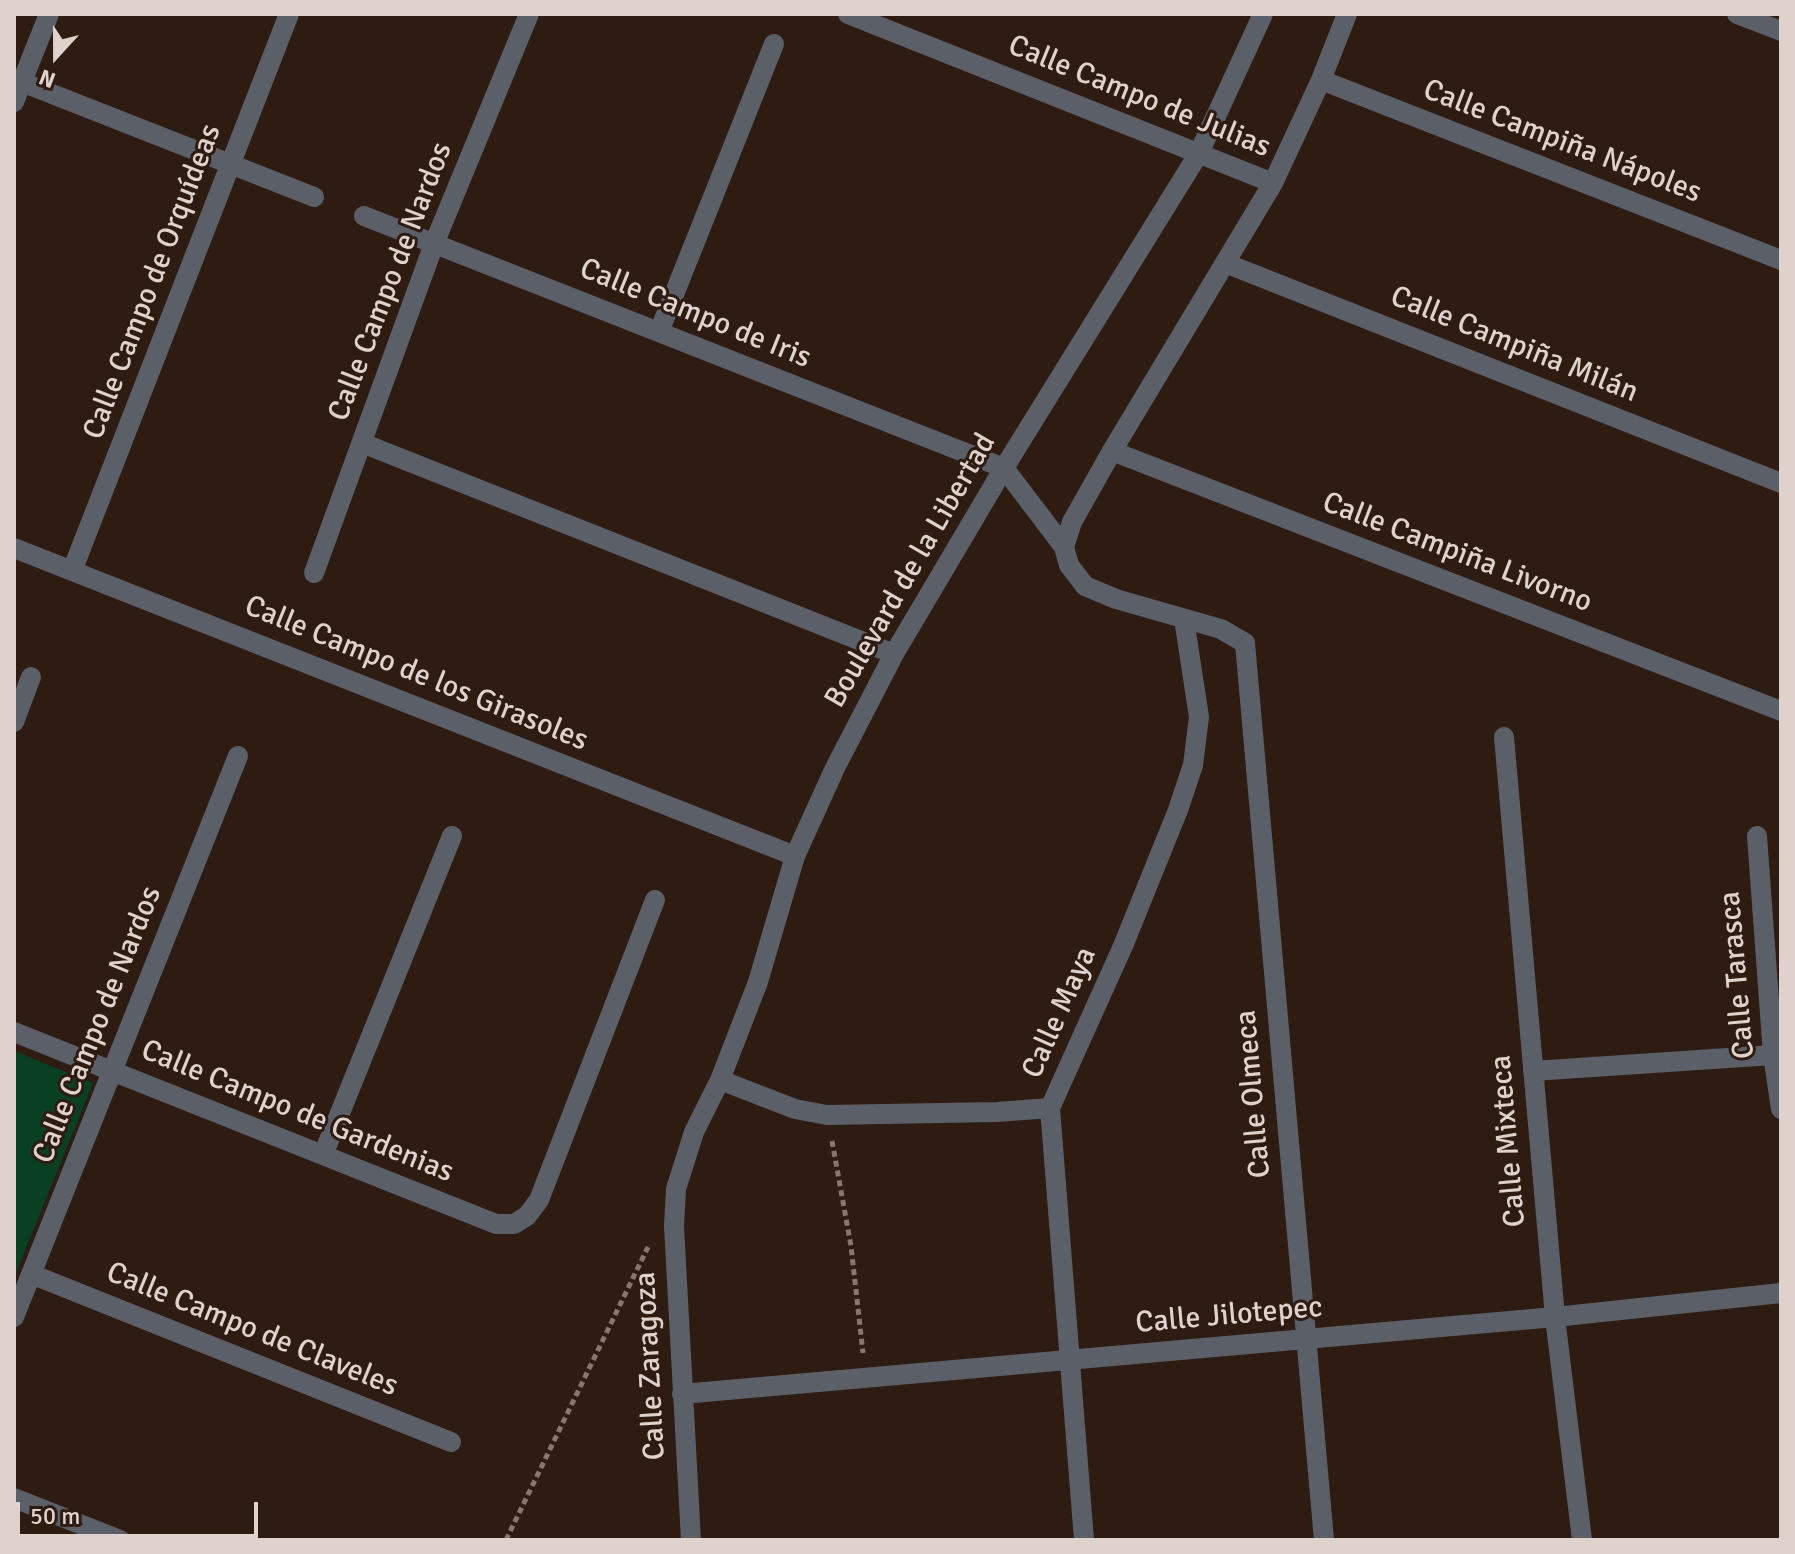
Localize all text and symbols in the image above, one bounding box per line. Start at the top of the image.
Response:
north arrow [16,16,96,96]
street label: Calle Campo de Julias [1003,28,1275,166]
text: N [35,64,59,94]
street label: Calle Campiña Nápoles [1418,72,1706,212]
street label: Calle Campo de Orquídeas [76,119,230,445]
street label: Calle Campo de Nardos [321,138,461,426]
street label: Calle Campo de Iris [574,251,816,377]
street label: Calle Campiña Milán [1385,279,1643,411]
street label: Boulevard de la Libertad [818,427,1004,715]
street label: Calle Campiña Livorno [1317,485,1597,621]
street label: Calle Campo de los Girasoles [239,589,593,759]
street label: Calle Campo de Nardos [26,881,170,1169]
street label: Calle Tarasca [1713,890,1763,1060]
street label: Calle Maya [1015,942,1105,1084]
street label: Calle Olmeca [1229,1008,1279,1180]
street label: Calle Campo de Gardenias [136,1033,458,1191]
street label: Calle Mixteca [1484,1054,1534,1228]
street label: Calle Campo de Claveles [101,1255,403,1405]
street label: Calle Zaragoza [628,1271,674,1461]
street label: Calle Jilotepec [1134,1290,1324,1342]
scale bar [20,1486,262,1536]
text: 50 m [30,1501,80,1531]

